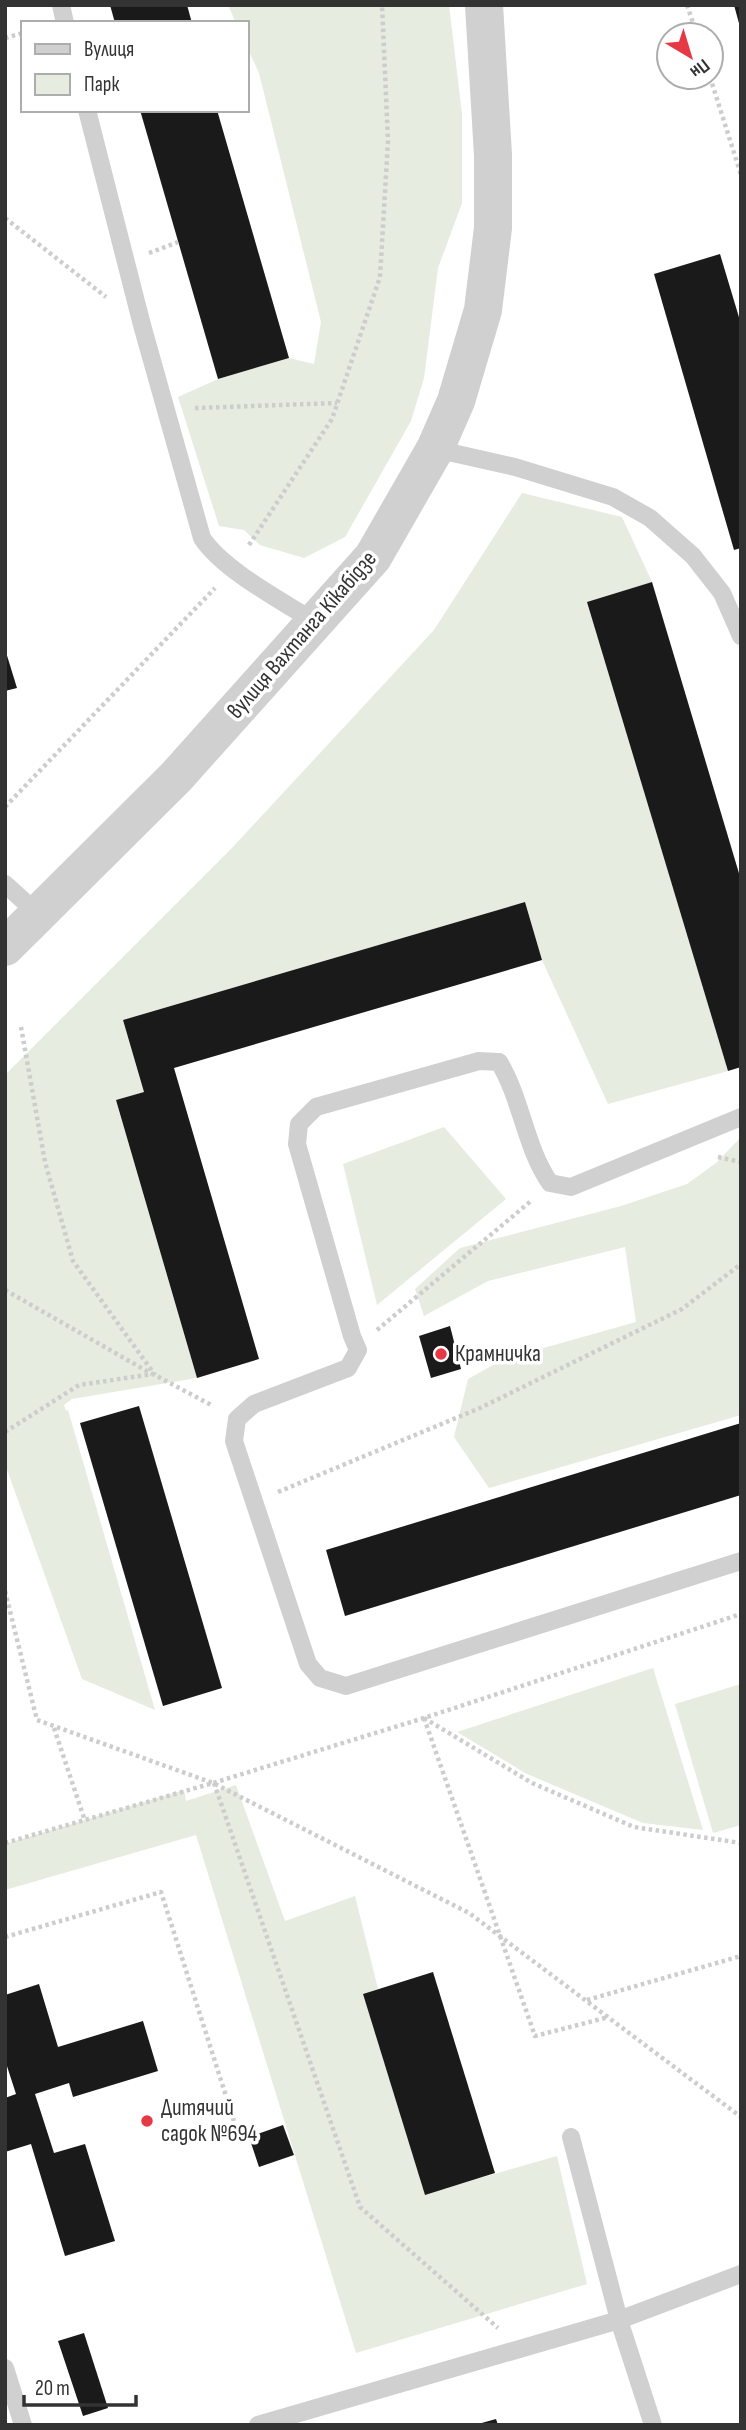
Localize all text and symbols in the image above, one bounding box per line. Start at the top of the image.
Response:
legend [21,21,248,112]
north arrow [655,21,725,91]
text: Вулиця [84,37,134,62]
text: Пн [685,53,714,83]
text: Парк [84,72,119,97]
street label: вулиця Вахтанга Кікабідзе [221,545,383,725]
place label: Крамничка [455,1340,541,1368]
marker: Крамничка [433,1346,449,1362]
place label: Дитячий садок №694 [161,2094,258,2148]
marker: Дитячий садок №694 [139,2113,155,2129]
scale bar [24,2364,136,2408]
text: 20 m [35,2376,70,2401]

